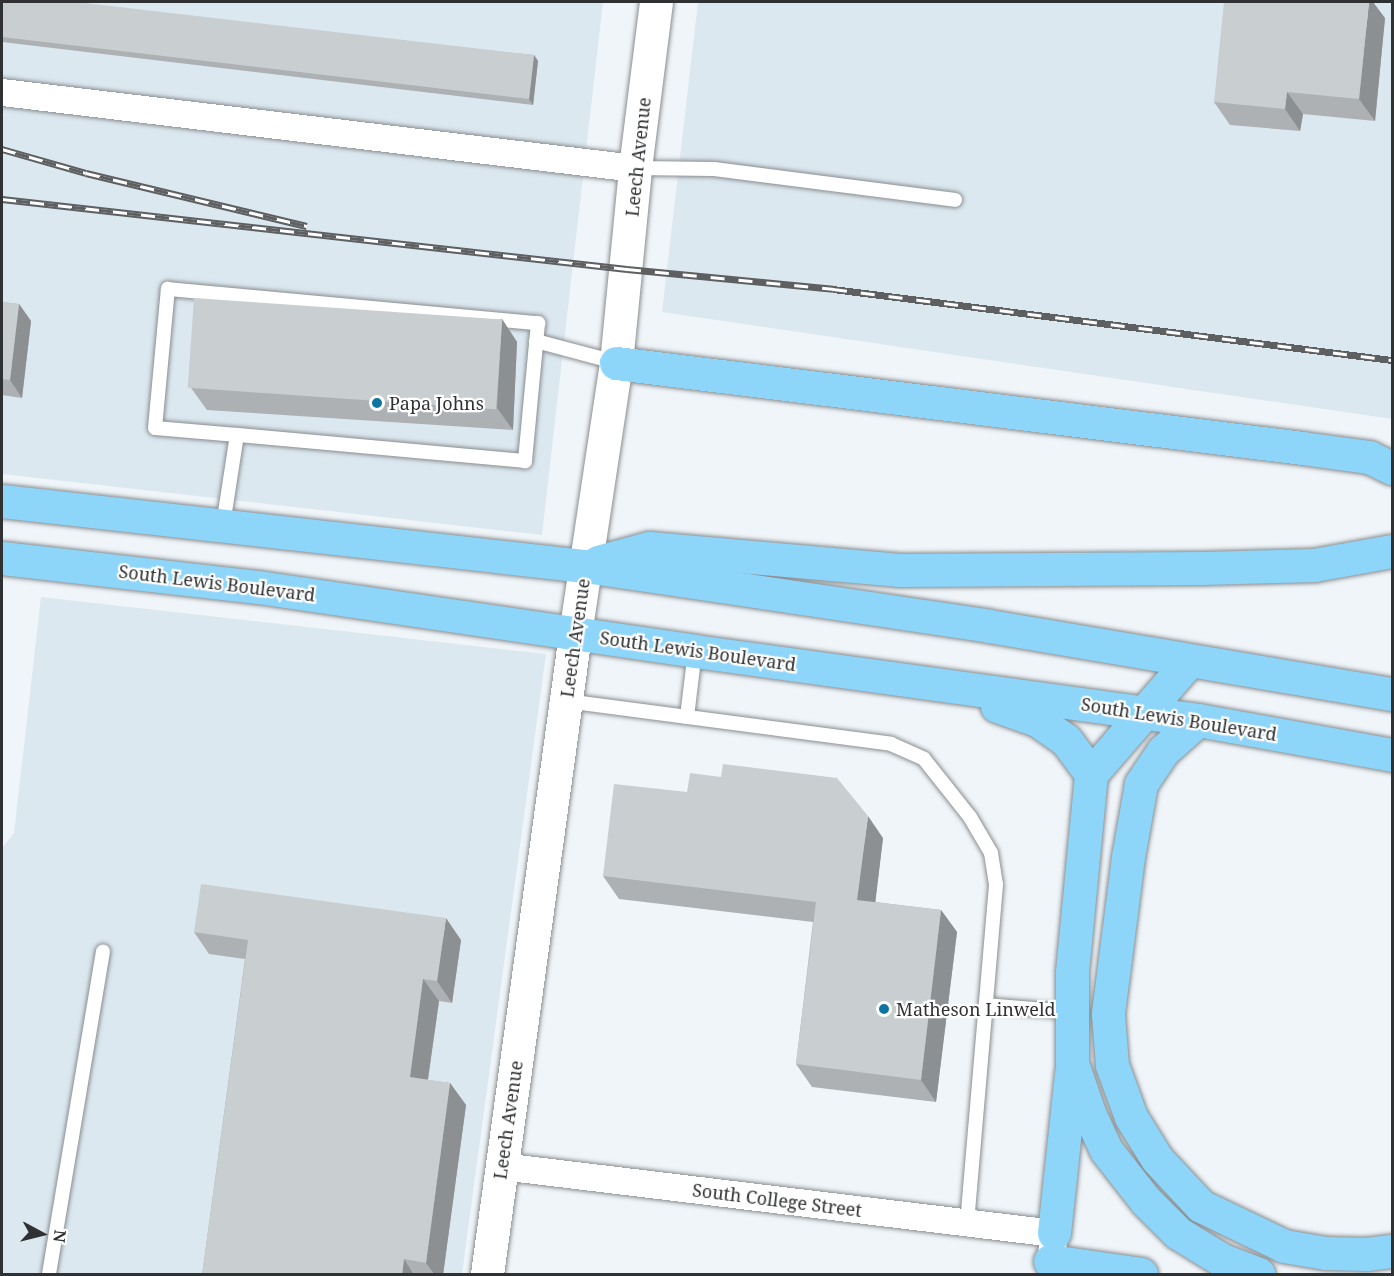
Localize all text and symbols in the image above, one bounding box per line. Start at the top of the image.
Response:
street label: Leech Avenue [621,96,655,218]
place label: Papa Johns [389,392,484,414]
marker: Papa Johns [370,396,384,410]
street label: South Lewis Boulevard [117,560,317,606]
street label: Leech Avenue [556,577,594,699]
street label: South Lewis Boulevard [599,627,797,675]
street label: South Lewis Boulevard [1080,693,1278,745]
place label: Matheson Linweld [896,998,1056,1020]
marker: Matheson Linweld [877,1002,891,1016]
street label: Leech Avenue [489,1059,527,1181]
street label: South College Street [691,1179,863,1221]
north arrow [12,1204,72,1264]
text: N [48,1229,72,1244]

